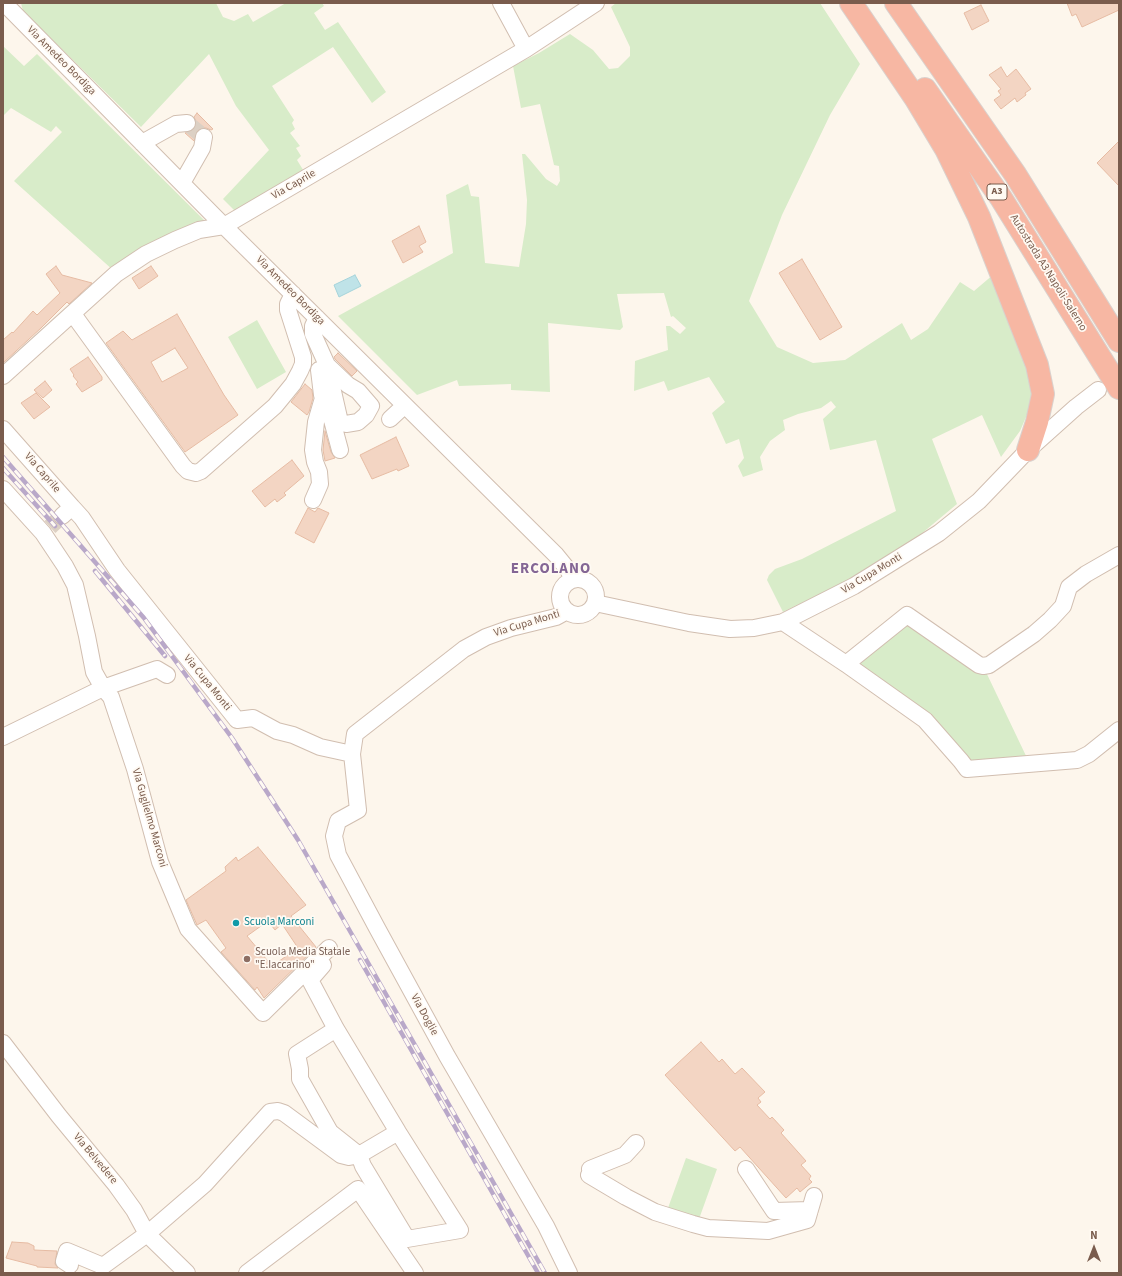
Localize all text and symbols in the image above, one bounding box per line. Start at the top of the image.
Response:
street label: Via Amedeo Bordiga [24,24,98,98]
street label: Via Caprile [270,167,318,203]
road number: A3 [987,184,1007,200]
street label: Autostrada A3 Napoli-Salerno [1007,212,1089,334]
street label: Via Amedeo Bordiga [253,254,327,328]
street label: Via Caprile [21,450,63,496]
street label: Via Cupa Monti [839,551,905,597]
district label: ERCOLANO [511,561,591,579]
street label: Via Cupa Monti [492,608,562,640]
street label: Via Cupa Monti [180,652,234,714]
street label: Via Guglielmo Marconi [129,767,169,869]
place label: Scuola Marconi [244,916,314,930]
marker: Scuola Marconi [231,918,241,928]
place label: Scuola Media Statale "E.Iaccarino" [255,946,350,972]
marker: Scuola Media Statale "E.Iaccarino" [242,954,252,964]
street label: Via Doglie [407,992,441,1038]
street label: Via Belvedere [70,1131,120,1187]
north arrow [1074,1228,1114,1268]
text: N [1090,1228,1098,1243]

